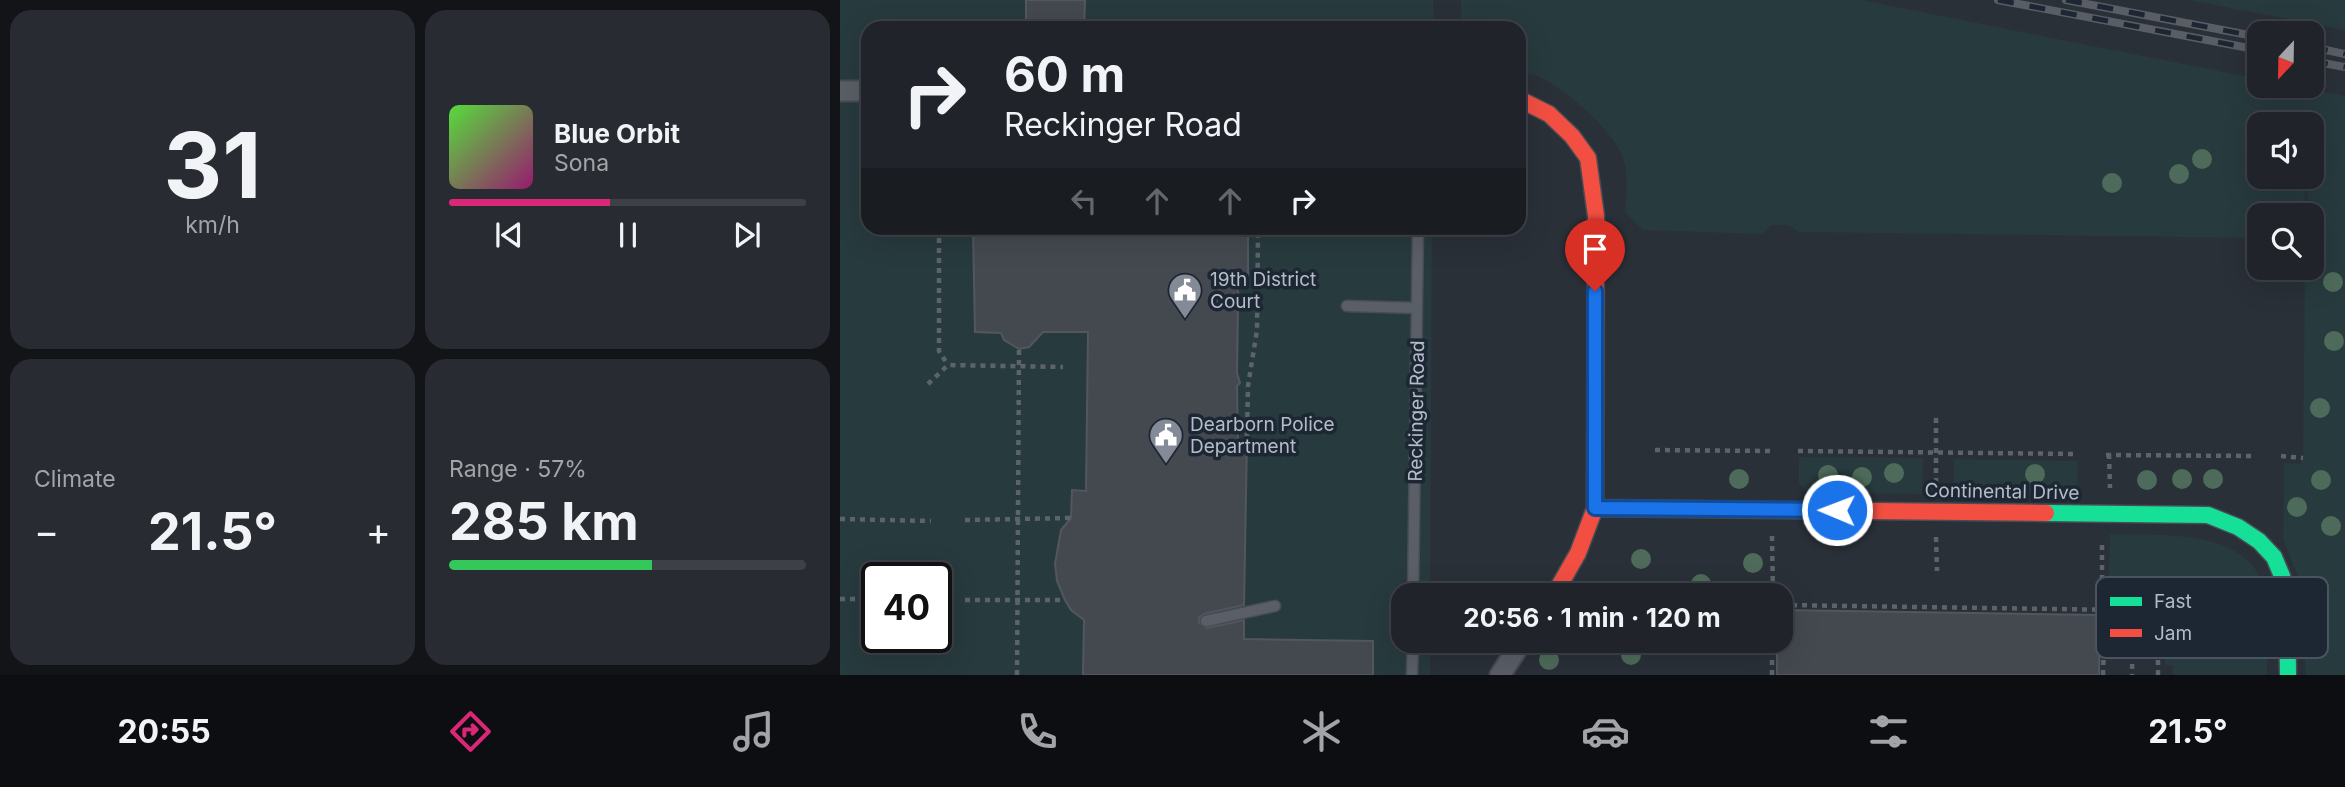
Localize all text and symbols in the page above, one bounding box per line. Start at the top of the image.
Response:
north arrow [2247,21,2324,98]
map controls [2247,21,2324,280]
text: 60 m [1004,45,1125,104]
icon: right [889,49,980,140]
text: Reckinger Road [1004,105,1242,144]
text: 31 [164,110,261,220]
button: sound [2247,112,2324,189]
text: Blue Orbit [554,118,680,149]
text: Sona [554,149,609,177]
icon: left [1065,182,1103,220]
icon: ahead [1138,182,1176,220]
icon: ahead [1211,182,1249,220]
icon: right [1284,182,1322,220]
button: search [2247,203,2324,280]
text: km/h [185,211,240,239]
icon: previous [490,216,528,254]
icon: pause [609,216,647,254]
icon: next [728,216,766,254]
pin [1565,219,1625,291]
icon: arrive [1576,230,1614,268]
place label: 19th District Court [1210,268,1316,313]
public building icon: 19th District Court [1166,271,1204,320]
street label: Reckinger Road [1404,340,1429,482]
place label: Dearborn Police Department [1190,413,1335,458]
public building icon: Dearborn Police Department [1147,416,1185,465]
text: Range · 57% [449,455,587,483]
text: Climate [34,465,116,493]
position arrow [1800,473,1874,547]
street label: Continental Drive [1924,479,2080,504]
text: 285 km [449,490,639,553]
text: 21.5° [148,500,277,563]
text: − [34,508,59,554]
text: + [366,508,391,554]
speed limit sign: 40 [861,562,952,653]
legend [2096,577,2328,658]
text: Fast [2154,590,2192,613]
text: 20:56 · 1 min · 120 m [1463,602,1721,633]
text: Jam [2154,622,2192,645]
icon: directions [446,707,495,756]
icon: music [729,707,778,756]
icon: phone [1013,707,1062,756]
icon: climate [1297,707,1346,756]
icon: car [1581,707,1630,756]
icon: filters [1864,707,1913,756]
text: 20:55 [117,712,211,751]
text: 21.5° [2148,712,2228,751]

